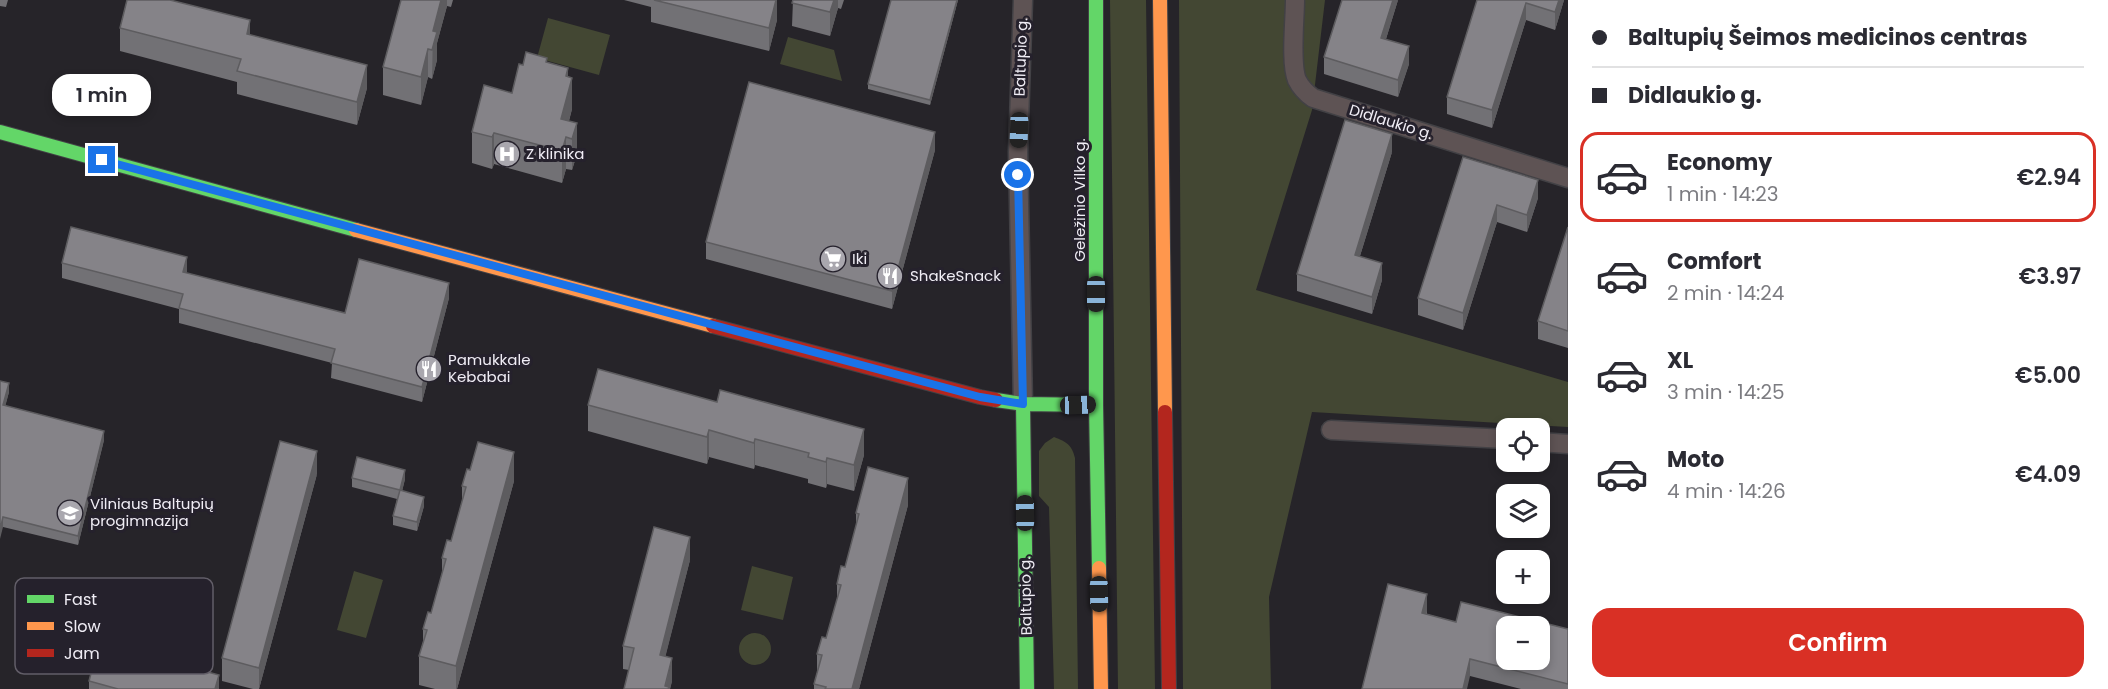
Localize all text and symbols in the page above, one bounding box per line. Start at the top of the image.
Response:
street label: Baltupio g. [1009,17,1032,97]
text: Baltupių Šeimos medicinos centras [1628,22,2028,53]
callout: 1 min [52,73,152,115]
text: Didlaukio g. [1628,80,1762,111]
text: 1 min [76,81,127,109]
street label: Didlaukio g. [1347,99,1435,144]
car [1009,112,1029,148]
street label: Geležinio Vilko g. [1069,138,1090,262]
hospital icon: Z klinika [492,139,522,169]
place label: Z klinika [526,143,584,164]
route end [88,146,115,173]
text: Economy [1667,147,1772,178]
icon: car [1595,150,1649,204]
route start [1004,161,1031,188]
text: €2.94 [2017,162,2081,193]
text: 1 min · 14:23 [1667,180,1779,208]
supermarket icon: Iki [818,244,848,274]
text: Comfort [1667,246,1761,277]
place label: Iki [852,248,867,269]
icon: car [1595,249,1649,303]
restaurant icon: ShakeSnack [875,261,905,291]
text: €3.97 [2019,261,2081,292]
place label: ShakeSnack [910,265,1001,286]
car [1087,276,1105,312]
text: 2 min · 14:24 [1667,279,1784,307]
text: XL [1667,345,1693,376]
icon: car [1595,348,1649,402]
place label: Pamukkale Kebabai [448,349,530,387]
restaurant icon: Pamukkale Kebabai [414,354,444,384]
text: €5.00 [2015,360,2081,391]
text: 3 min · 14:25 [1667,378,1785,406]
car [1060,395,1096,415]
map controls [1496,418,1550,670]
button: locate [1496,418,1550,472]
text: Moto [1667,444,1724,475]
icon: car [1595,447,1649,501]
text: €4.09 [2015,459,2081,490]
text: 4 min · 14:26 [1667,477,1786,505]
button: layers [1496,484,1550,538]
place label: Vilniaus Baltupių progimnazija [90,493,214,531]
car [1016,495,1034,531]
school or university icon: Vilniaus Baltupių progimnazija [55,498,85,528]
button: + [1496,550,1550,604]
street label: Baltupio g. [1014,556,1037,636]
car [1090,576,1108,612]
legend [15,578,213,674]
text: Fast [64,588,97,611]
button: Confirm [1592,608,2084,677]
text: Slow [64,615,101,638]
button: − [1496,616,1550,670]
text: Jam [64,642,100,665]

